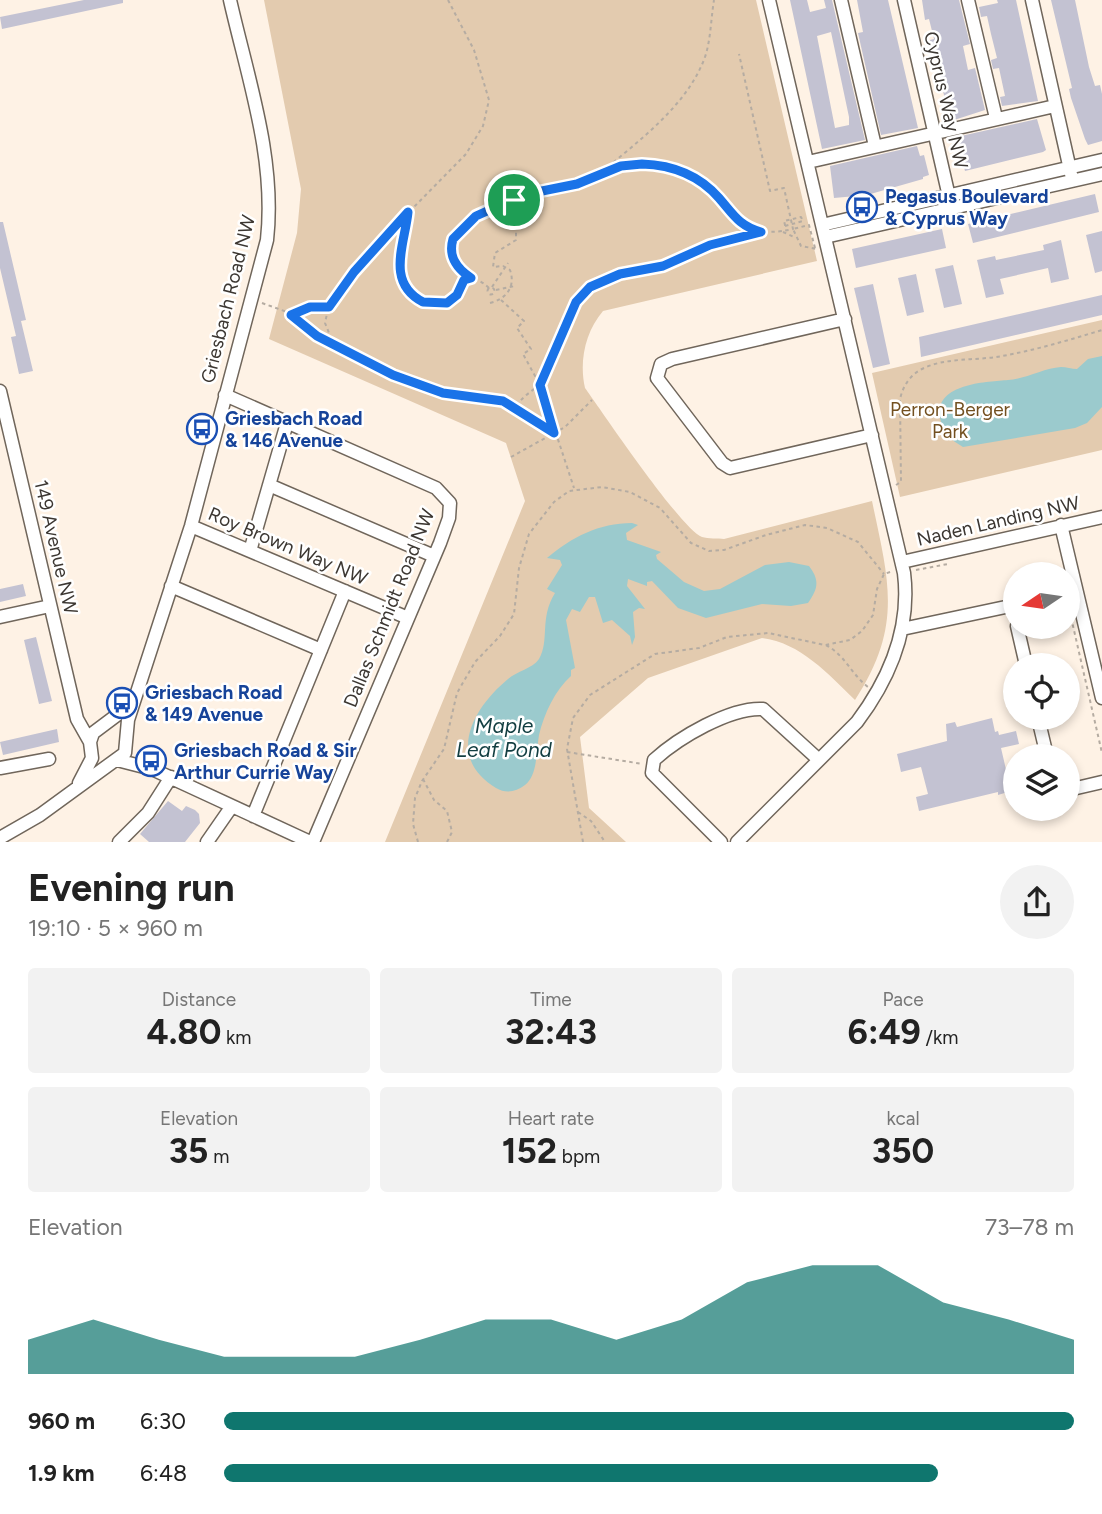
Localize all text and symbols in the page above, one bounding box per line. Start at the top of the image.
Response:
street label: Cyprus Way NW [919,29,973,172]
pin [484,170,544,230]
icon: arrive [495,181,533,219]
place label: Pegasus Boulevard & Cyprus Way [885,185,1049,230]
bus stop icon: Pegasus Boulevard & Cyprus Way [845,190,879,224]
street label: Griesbach Road NW [196,212,260,385]
park label: Perron-Berger Park [890,398,1011,443]
place label: Griesbach Road & 146 Avenue [225,407,363,452]
bus stop icon: Griesbach Road & 146 Avenue [185,412,219,446]
street label: 149 Avenue NW [29,478,83,617]
street label: Naden Landing NW [914,491,1082,551]
street label: Roy Brown Way NW [205,502,372,590]
street label: Dallas Schmidt Road NW [339,505,440,711]
north arrow [1003,562,1080,639]
map controls [1003,562,1080,821]
button: locate [1003,653,1080,730]
place label: Griesbach Road & 149 Avenue [145,681,283,726]
bus stop icon: Griesbach Road & 149 Avenue [105,686,139,720]
water label: Maple Leaf Pond [456,713,553,762]
place label: Griesbach Road & Sir Arthur Currie Way [174,739,357,784]
bus stop icon: Griesbach Road & Sir Arthur Currie Way [134,744,168,778]
button: layers [1003,744,1080,821]
text: Evening run [28,865,235,911]
button: share [1000,865,1074,939]
text: 19:10 · 5 × 960 m [28,914,203,942]
text: Distance [162,988,236,1011]
text: Time [530,988,572,1011]
text: Pace [882,988,924,1011]
text: 4.80 [146,1011,221,1053]
text: 32:43 [505,1011,597,1053]
text: 6:49 [848,1011,921,1053]
text: km [221,1026,252,1049]
text: /km [921,1026,958,1049]
text: Elevation [160,1107,238,1130]
text: Heart rate [508,1107,594,1130]
text: kcal [886,1107,920,1130]
text: 35 [169,1130,208,1172]
text: 152 [502,1130,557,1172]
text: 350 [872,1130,934,1172]
text: m [208,1145,229,1168]
text: bpm [557,1145,600,1168]
text: Elevation [28,1213,123,1241]
text: 73–78 m [985,1213,1074,1241]
text: 960 m [28,1407,95,1435]
text: 6:30 [140,1407,186,1435]
text: 1.9 km [28,1459,95,1487]
text: 6:48 [140,1459,187,1487]

